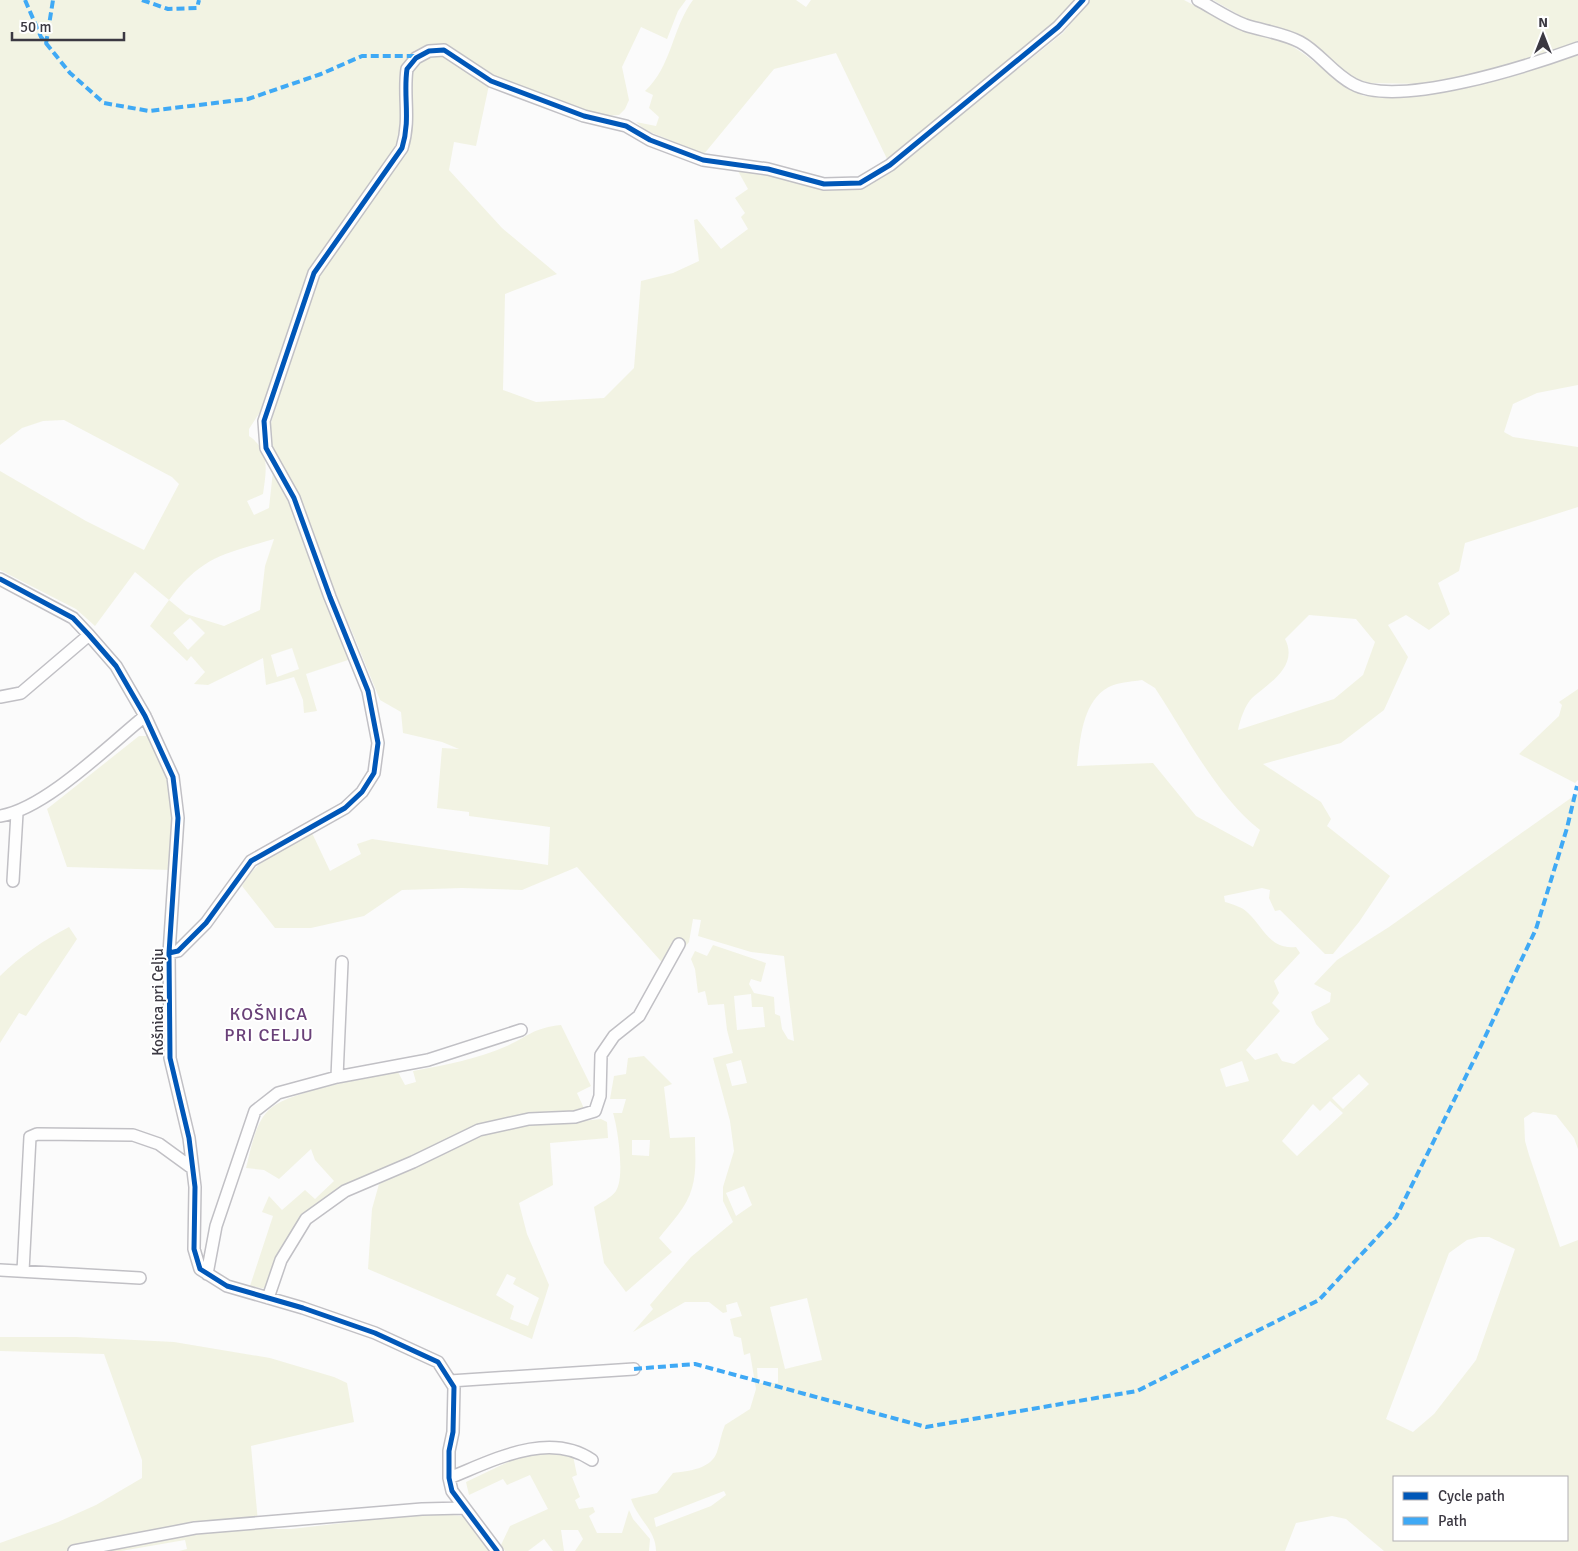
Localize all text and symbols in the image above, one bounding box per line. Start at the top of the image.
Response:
scale bar [12,10,125,42]
north arrow [1518,10,1568,60]
text: N [1538,14,1548,31]
text: 50 m [20,18,51,36]
street label: Košnica pri Celju [149,948,167,1056]
district label: KOŠNICA PRI CELJU [224,1003,314,1046]
legend [1393,1476,1568,1541]
text: Cycle path [1438,1487,1505,1505]
text: Path [1438,1512,1467,1530]

